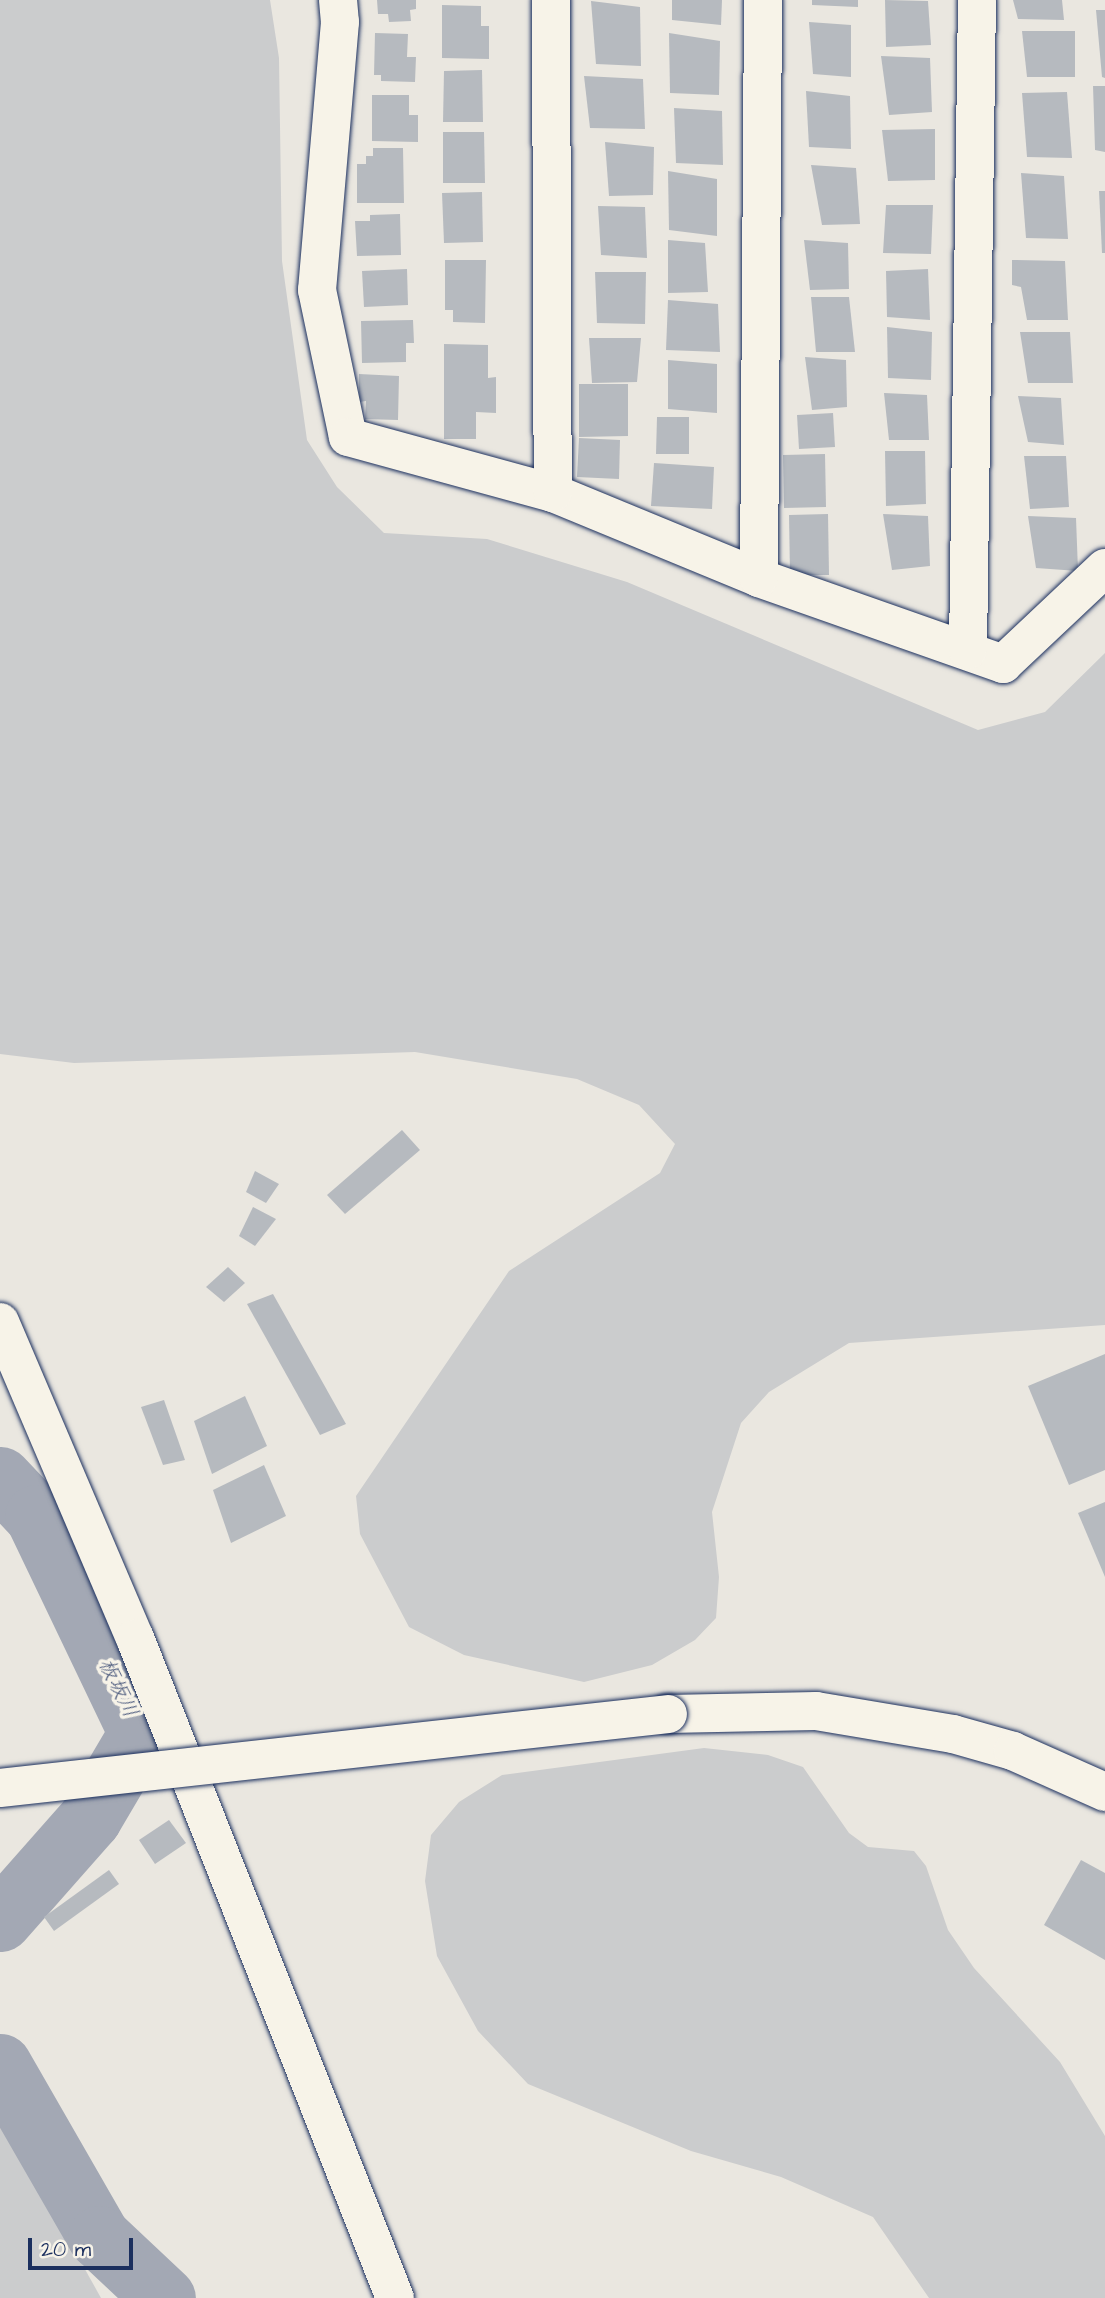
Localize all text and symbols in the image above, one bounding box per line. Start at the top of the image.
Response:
water label: 板坂川 [93,1654,143,1722]
scale bar [32,2224,136,2268]
text: 20 m [41,2235,91,2264]

